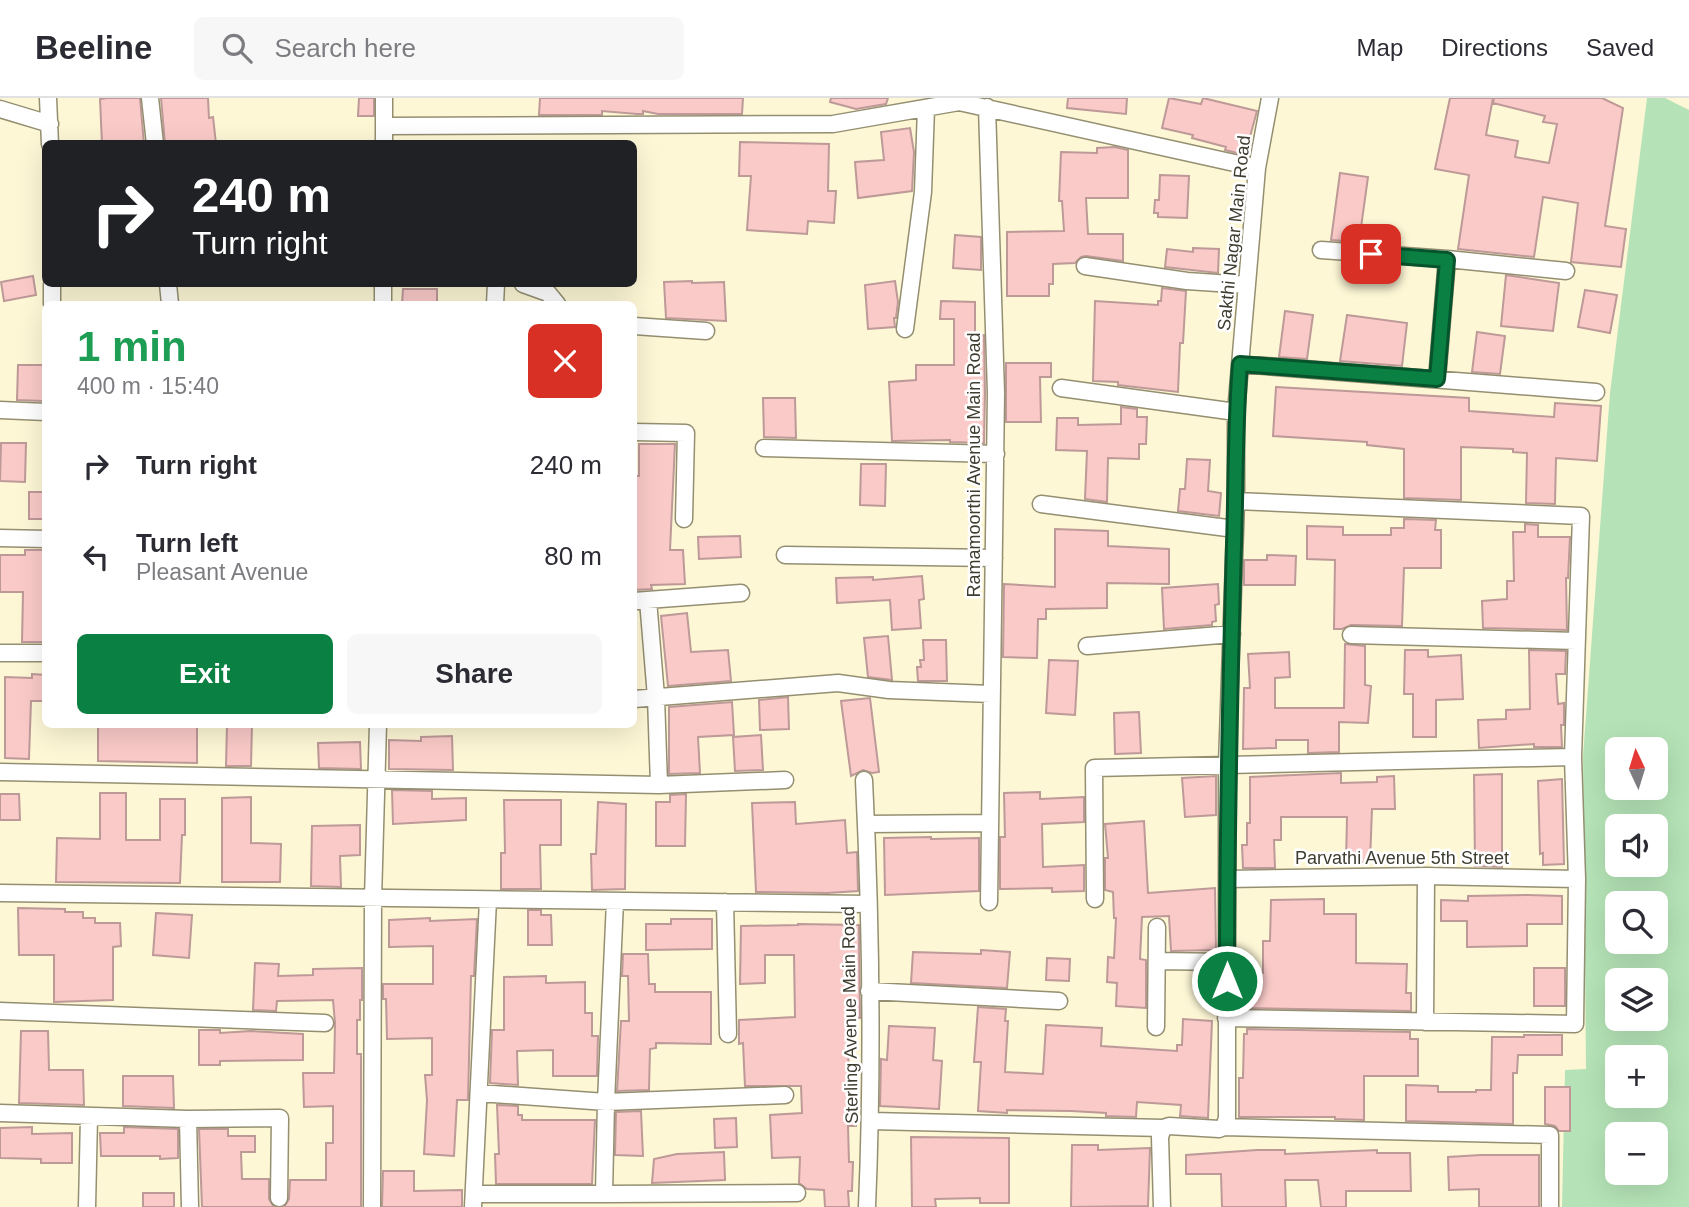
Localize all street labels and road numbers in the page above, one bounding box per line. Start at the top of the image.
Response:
street label: Sakthi Nagar Main Road [1214,134,1254,332]
street label: Ramamoorthi Avenue Main Road [964,333,984,597]
street label: Parvathi Avenue 5th Street [1295,848,1509,868]
street label: Sterling Avenue Main Road [838,906,862,1124]

